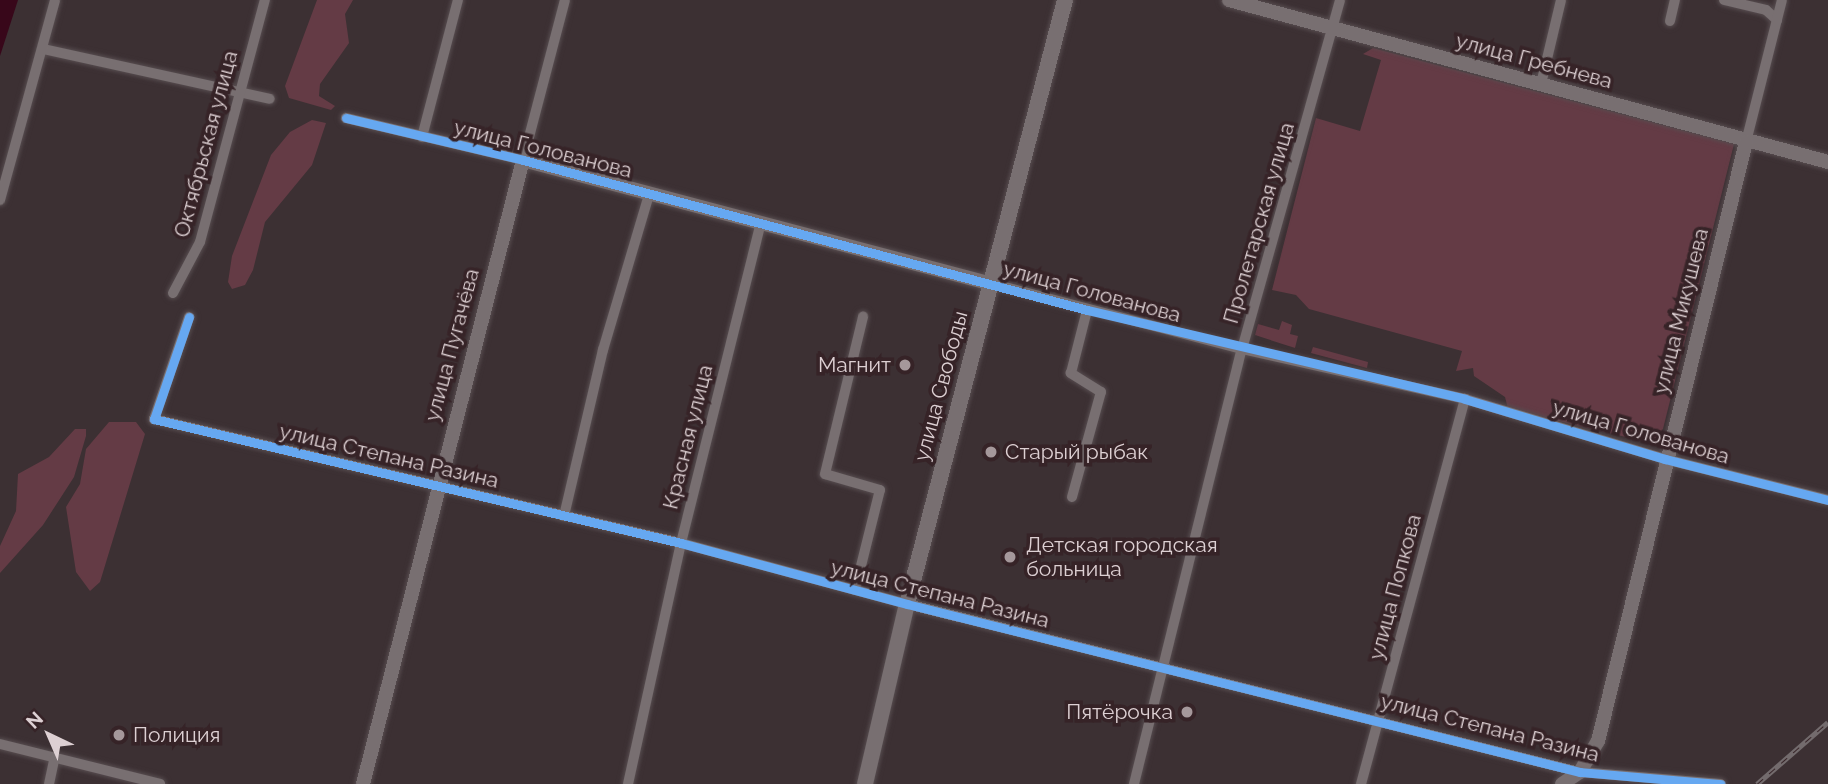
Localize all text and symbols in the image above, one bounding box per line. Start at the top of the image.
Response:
street label: улица Гребнева [1453,28,1615,94]
street label: Октябрьская улица [169,48,243,240]
street label: улица Голованова [451,115,635,183]
street label: Пролетарская улица [1218,119,1300,327]
street label: улица Микушева [1648,226,1714,396]
street label: улица Голованова [1001,256,1183,328]
street label: улица Пугачёва [420,266,484,424]
street label: улица Свободы [909,308,973,464]
place label: Магнит [818,352,891,378]
marker: Магнит [897,357,913,373]
street label: Красная улица [658,362,718,512]
street label: улица Голованова [1550,395,1732,469]
street label: улица Степана Разина [277,419,501,493]
place label: Старый рыбак [1005,439,1148,465]
marker: Старый рыбак [983,444,999,460]
street label: улица Попкова [1363,511,1427,663]
place label: Детская городская больница [1026,532,1218,582]
marker: Детская городская больница [1000,547,1020,567]
street label: улица Степана Разина [828,555,1052,633]
street label: улица Степана Разина [1378,689,1602,767]
place label: Пятёрочка [1066,699,1173,725]
north arrow [14,700,84,770]
marker: Пятёрочка [1179,704,1195,720]
text: N [22,707,47,733]
place label: Полиция [133,722,220,748]
marker: Полиция [111,727,127,743]

